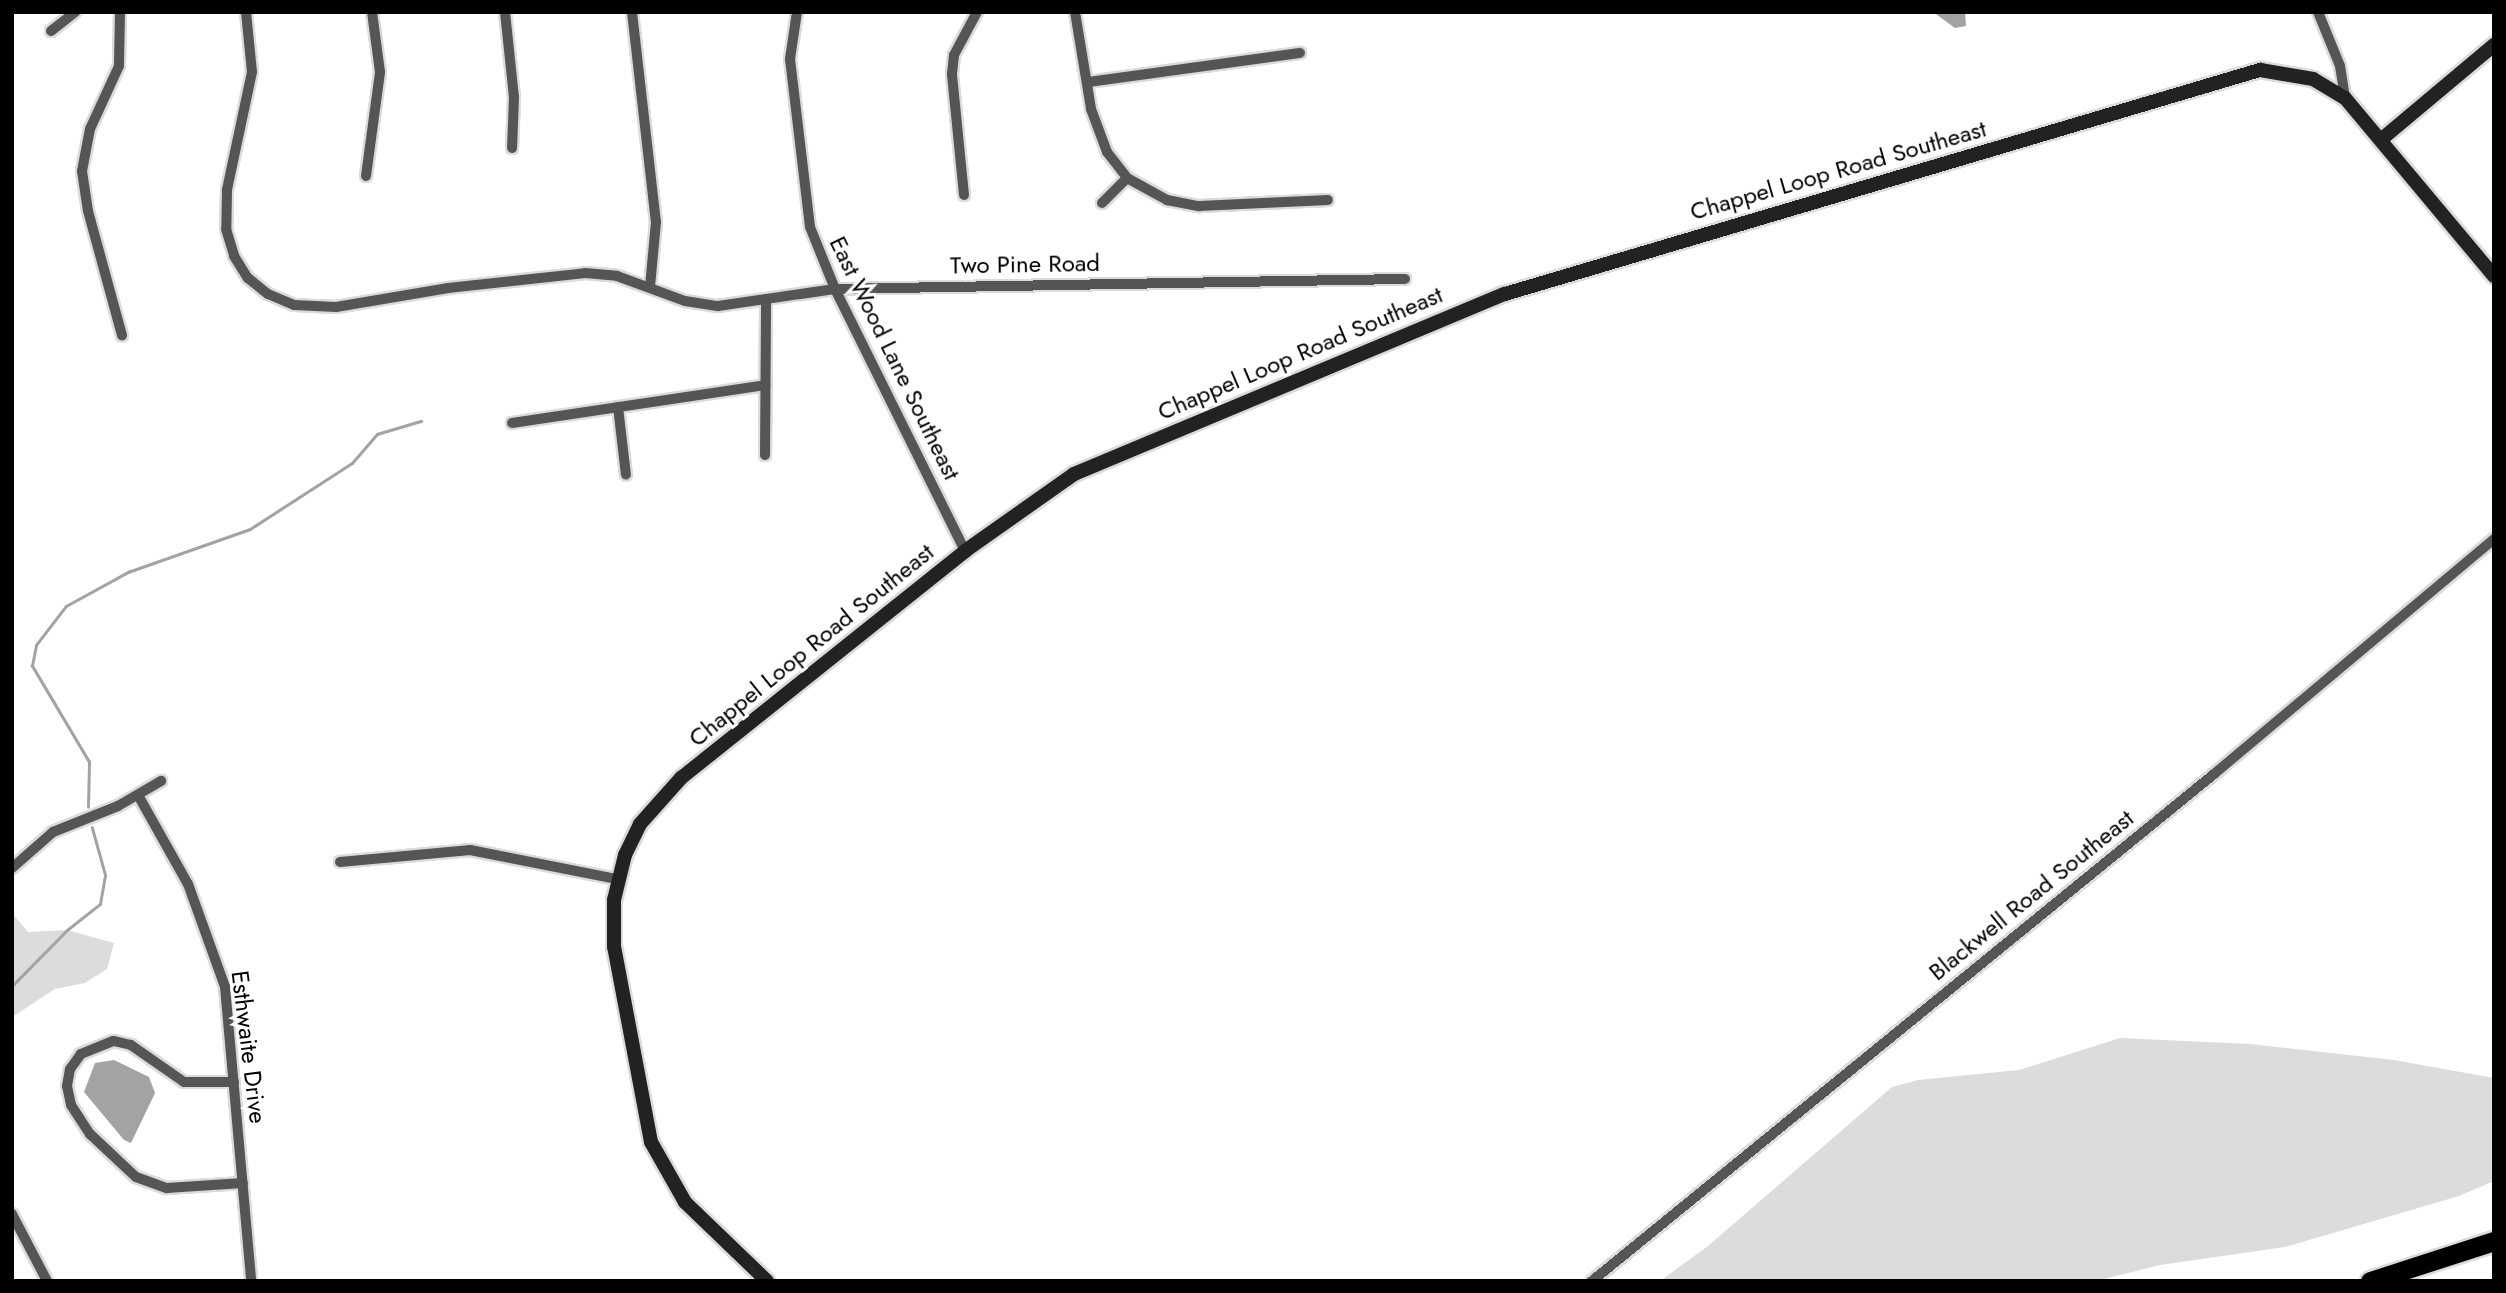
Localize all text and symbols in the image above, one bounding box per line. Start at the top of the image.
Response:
street label: Chappel Loop Road Southeast [1687,114,1989,226]
street label: East Wood Lane Southeast [823,232,967,484]
street label: Two Pine Road [950,248,1100,280]
street label: Chappel Loop Road Southeast [1153,280,1447,426]
street label: Chappel Loop Road Southeast [683,537,939,753]
street label: Blackwell Road Southeast [1923,804,2139,986]
street label: Esthwaite Drive [225,969,273,1125]

